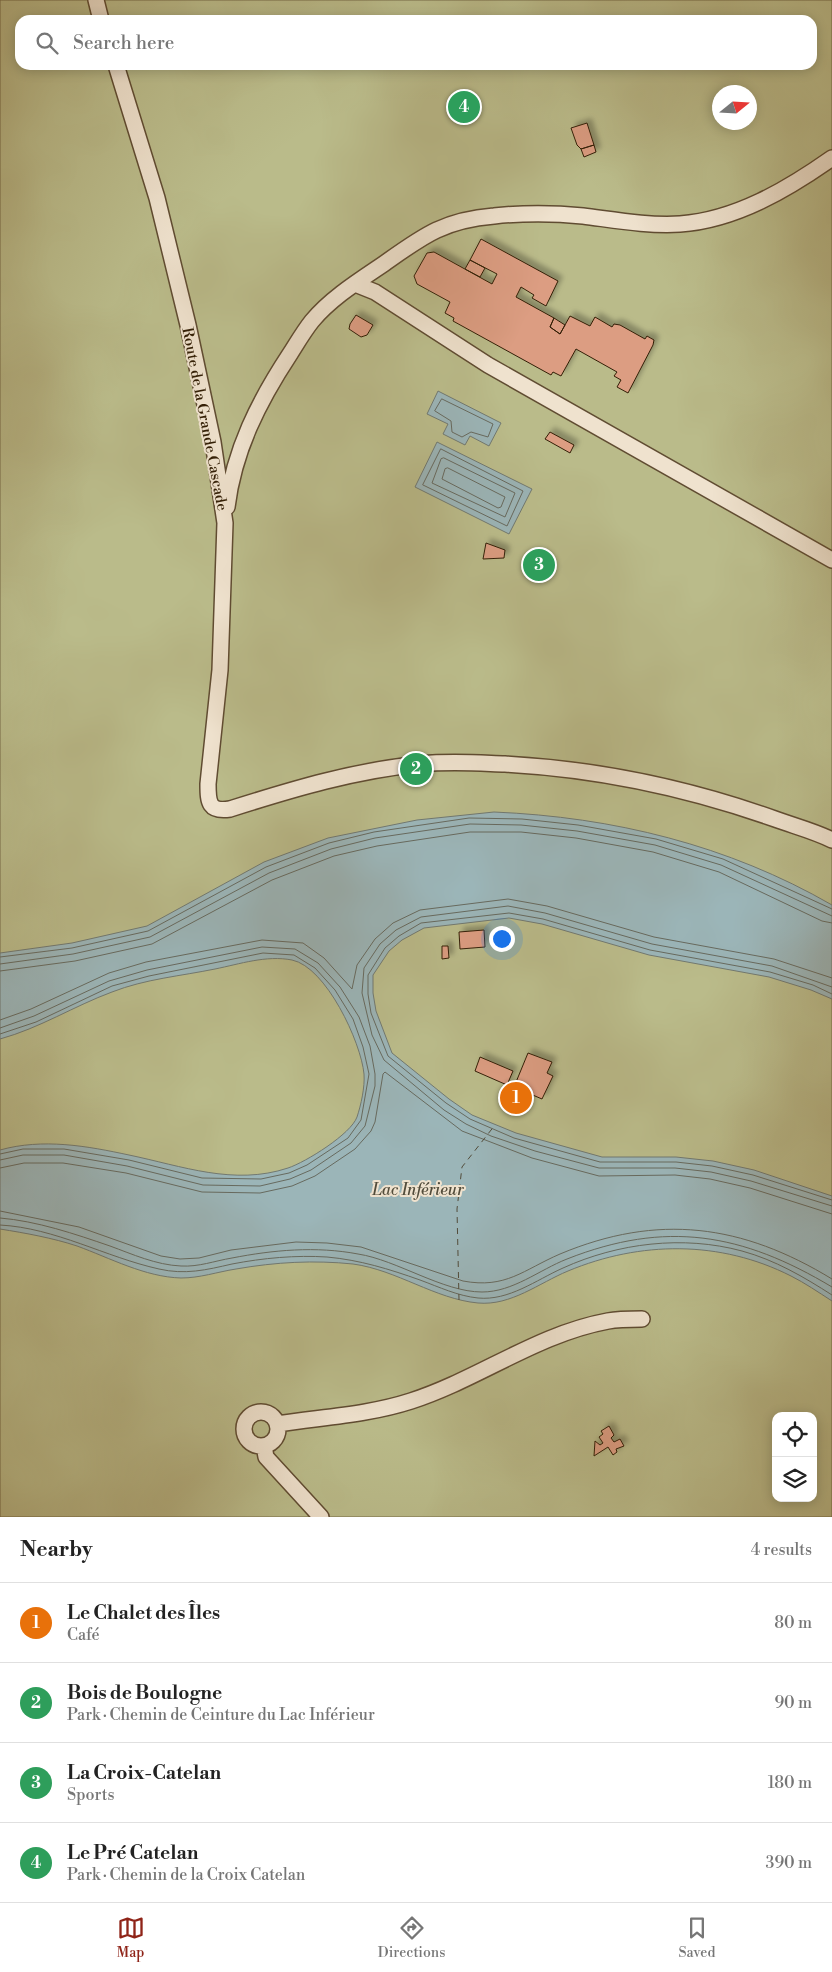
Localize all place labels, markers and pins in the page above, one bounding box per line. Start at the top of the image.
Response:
pin: 4 [448,88,480,126]
pin: 3 [523,546,555,584]
pin: 2 [400,750,432,788]
pin: 1 [500,1079,532,1117]

